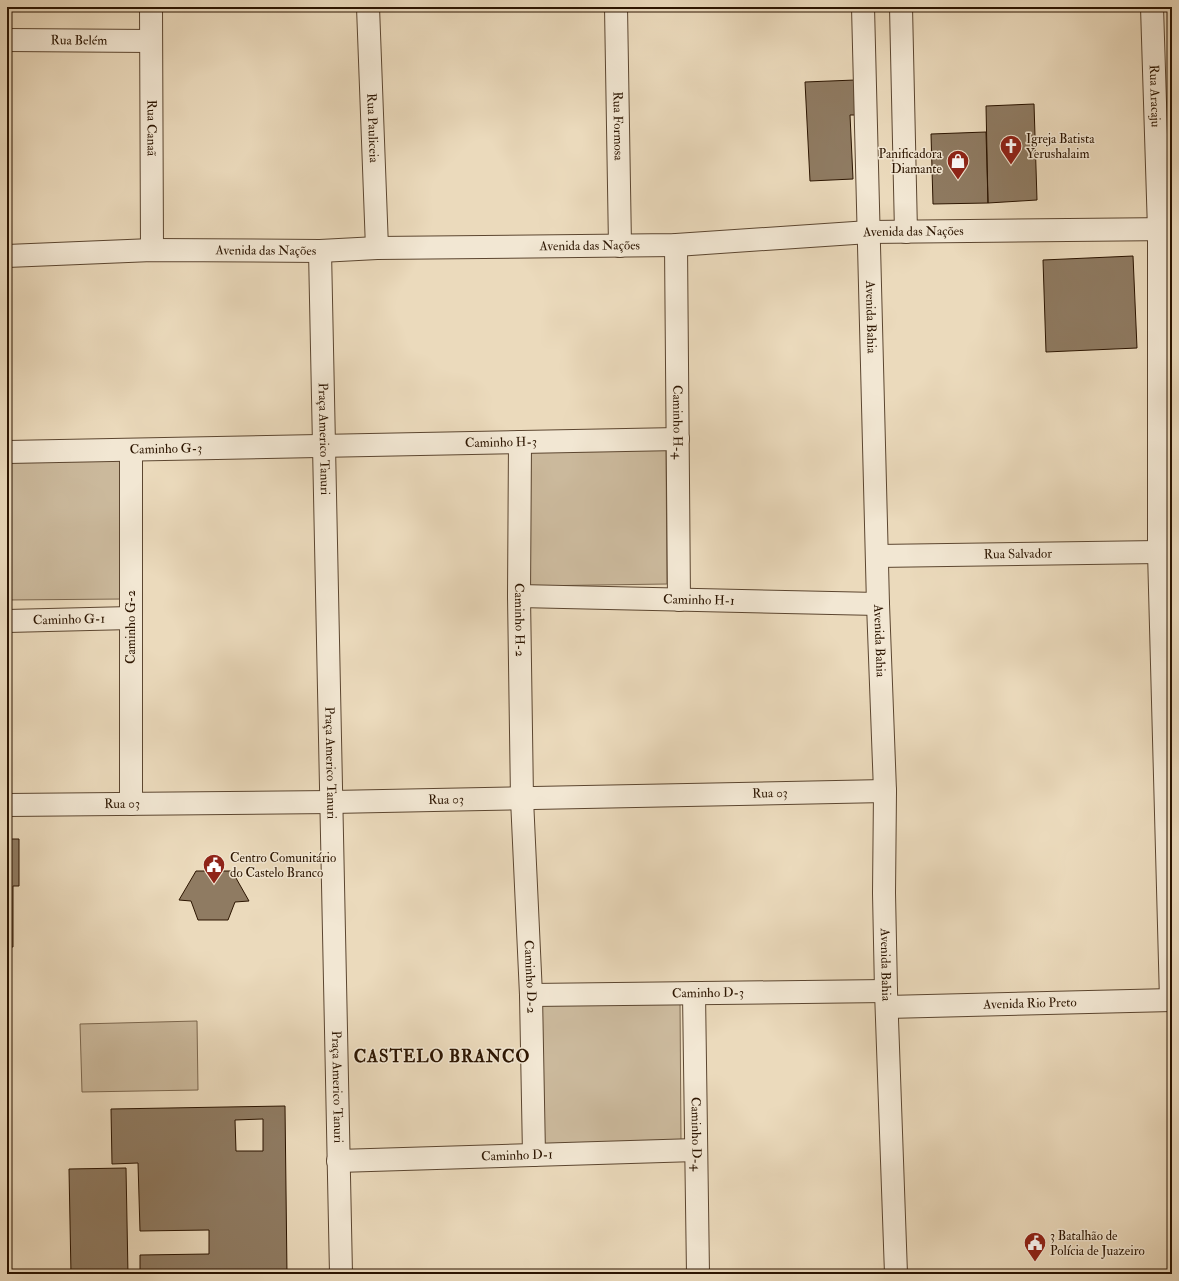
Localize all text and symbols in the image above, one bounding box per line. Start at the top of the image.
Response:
street label: Rua Belém [51,32,107,49]
street label: Rua Aracaju [1146,64,1164,128]
street label: Rua Formosa [609,91,627,161]
street label: Rua Pauliceia [363,93,382,164]
street label: Rua Canaã [143,100,160,157]
place label: Igreja Batista Yerushalaim [1026,131,1095,162]
church icon: Igreja Batista Yerushalaim [998,133,1024,166]
place label: Panificadora Diamante [879,146,943,177]
shop icon: Panificadora Diamante [945,148,971,181]
street label: Avenida das Nações [862,223,964,240]
street label: Avenida das Nações [538,237,641,254]
street label: Avenida das Nações [215,242,317,259]
street label: Avenida Bahia [862,279,880,354]
street label: Praça Americo Tanuri [315,383,333,496]
street label: Caminho H-4 [669,385,686,460]
street label: Caminho H-3 [465,434,537,451]
street label: Caminho G-3 [130,440,202,458]
street label: Rua Salvador [984,546,1052,562]
street label: Caminho H-2 [511,583,528,657]
street label: Caminho G-2 [123,590,139,664]
street label: Caminho H-1 [663,591,735,609]
street label: Avenida Bahia [870,603,889,678]
street label: Caminho G-1 [33,611,106,628]
street label: Praça Americo Tanuri [321,706,340,820]
street label: Rua 03 [752,785,788,802]
street label: Rua 03 [428,791,464,808]
street label: Rua 03 [104,796,140,812]
place label: Centro Comunitário do Castelo Branco [230,850,336,881]
public building icon: Centro Comunitário do Castelo Branco [201,852,227,885]
street label: Avenida Bahia [877,927,894,1002]
street label: Caminho D-2 [520,940,539,1014]
street label: Caminho D-3 [672,985,744,1001]
street label: Avenida Rio Preto [982,994,1077,1013]
street label: Praça Americo Tanuri [328,1030,346,1144]
district label: CASTELO BRANCO [354,1046,530,1067]
street label: Caminho D-4 [687,1097,705,1172]
street label: Caminho D-1 [481,1146,553,1165]
place label: 3 Batalhão de Polícia de Juazeiro [1050,1228,1145,1259]
public building icon: 3 Batalhão de Polícia de Juazeiro [1022,1230,1048,1263]

